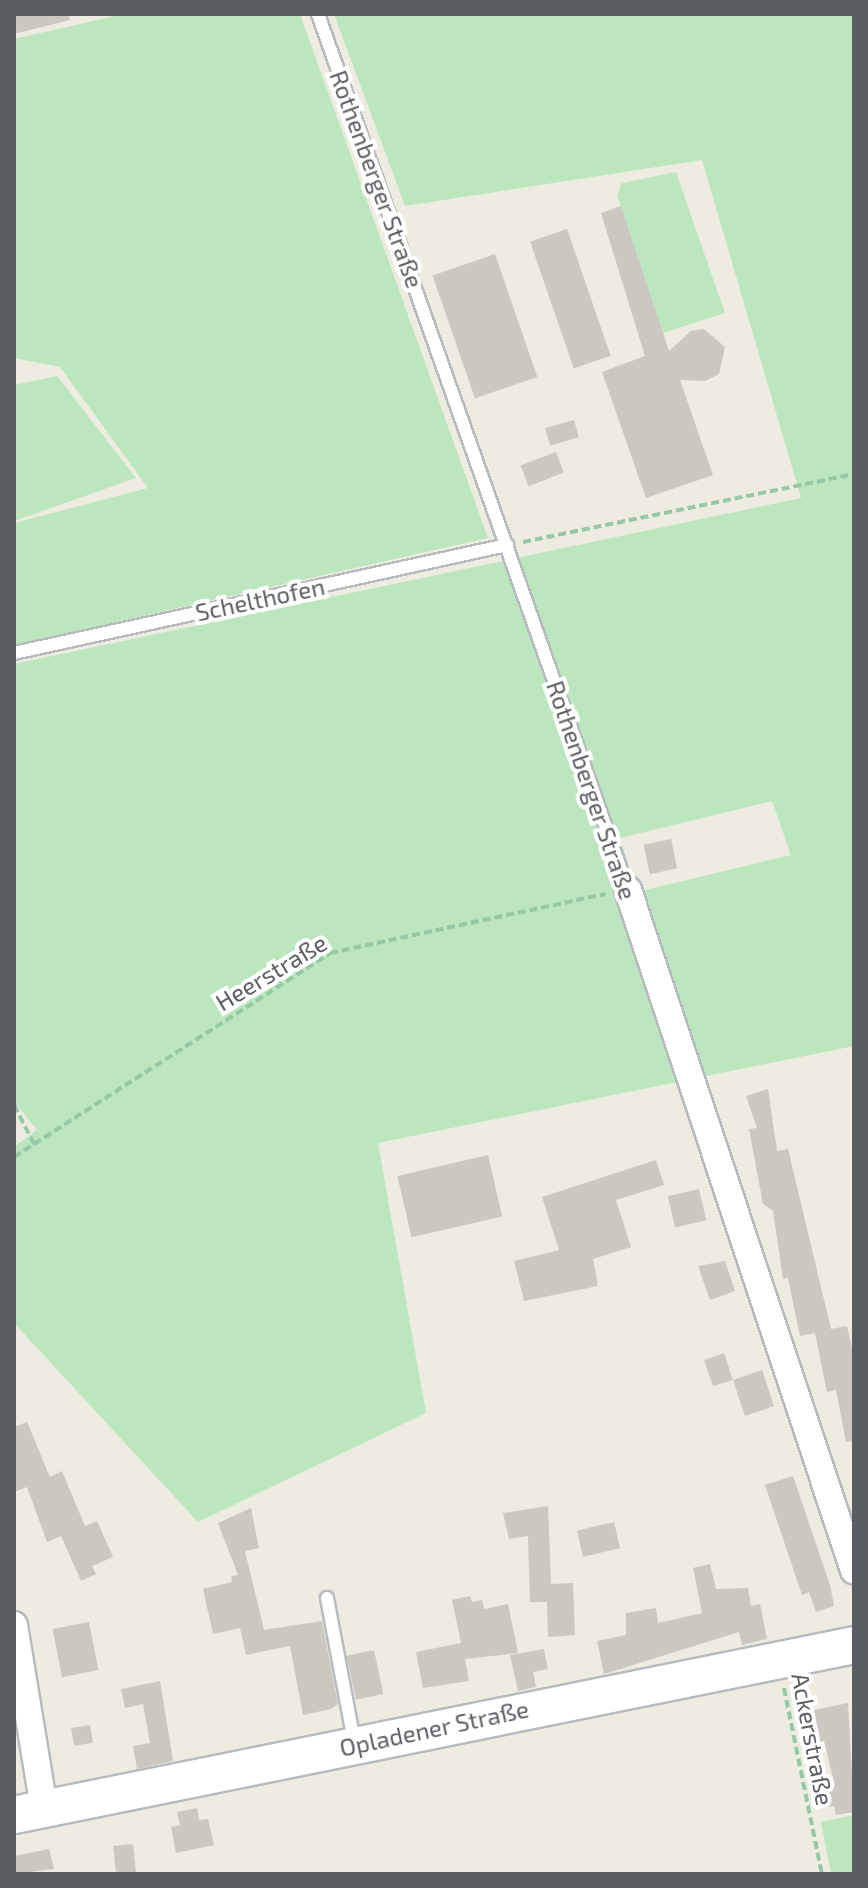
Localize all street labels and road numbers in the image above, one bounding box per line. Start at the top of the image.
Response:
street label: Rothenberger Straße [324,66,430,292]
street label: Schelthofen [193,571,327,627]
street label: Rothenberger Straße [541,677,643,903]
street label: Heerstraße [210,928,332,1016]
street label: Ackerstraße [786,1670,840,1808]
street label: Opladener Straße [337,1694,531,1762]

